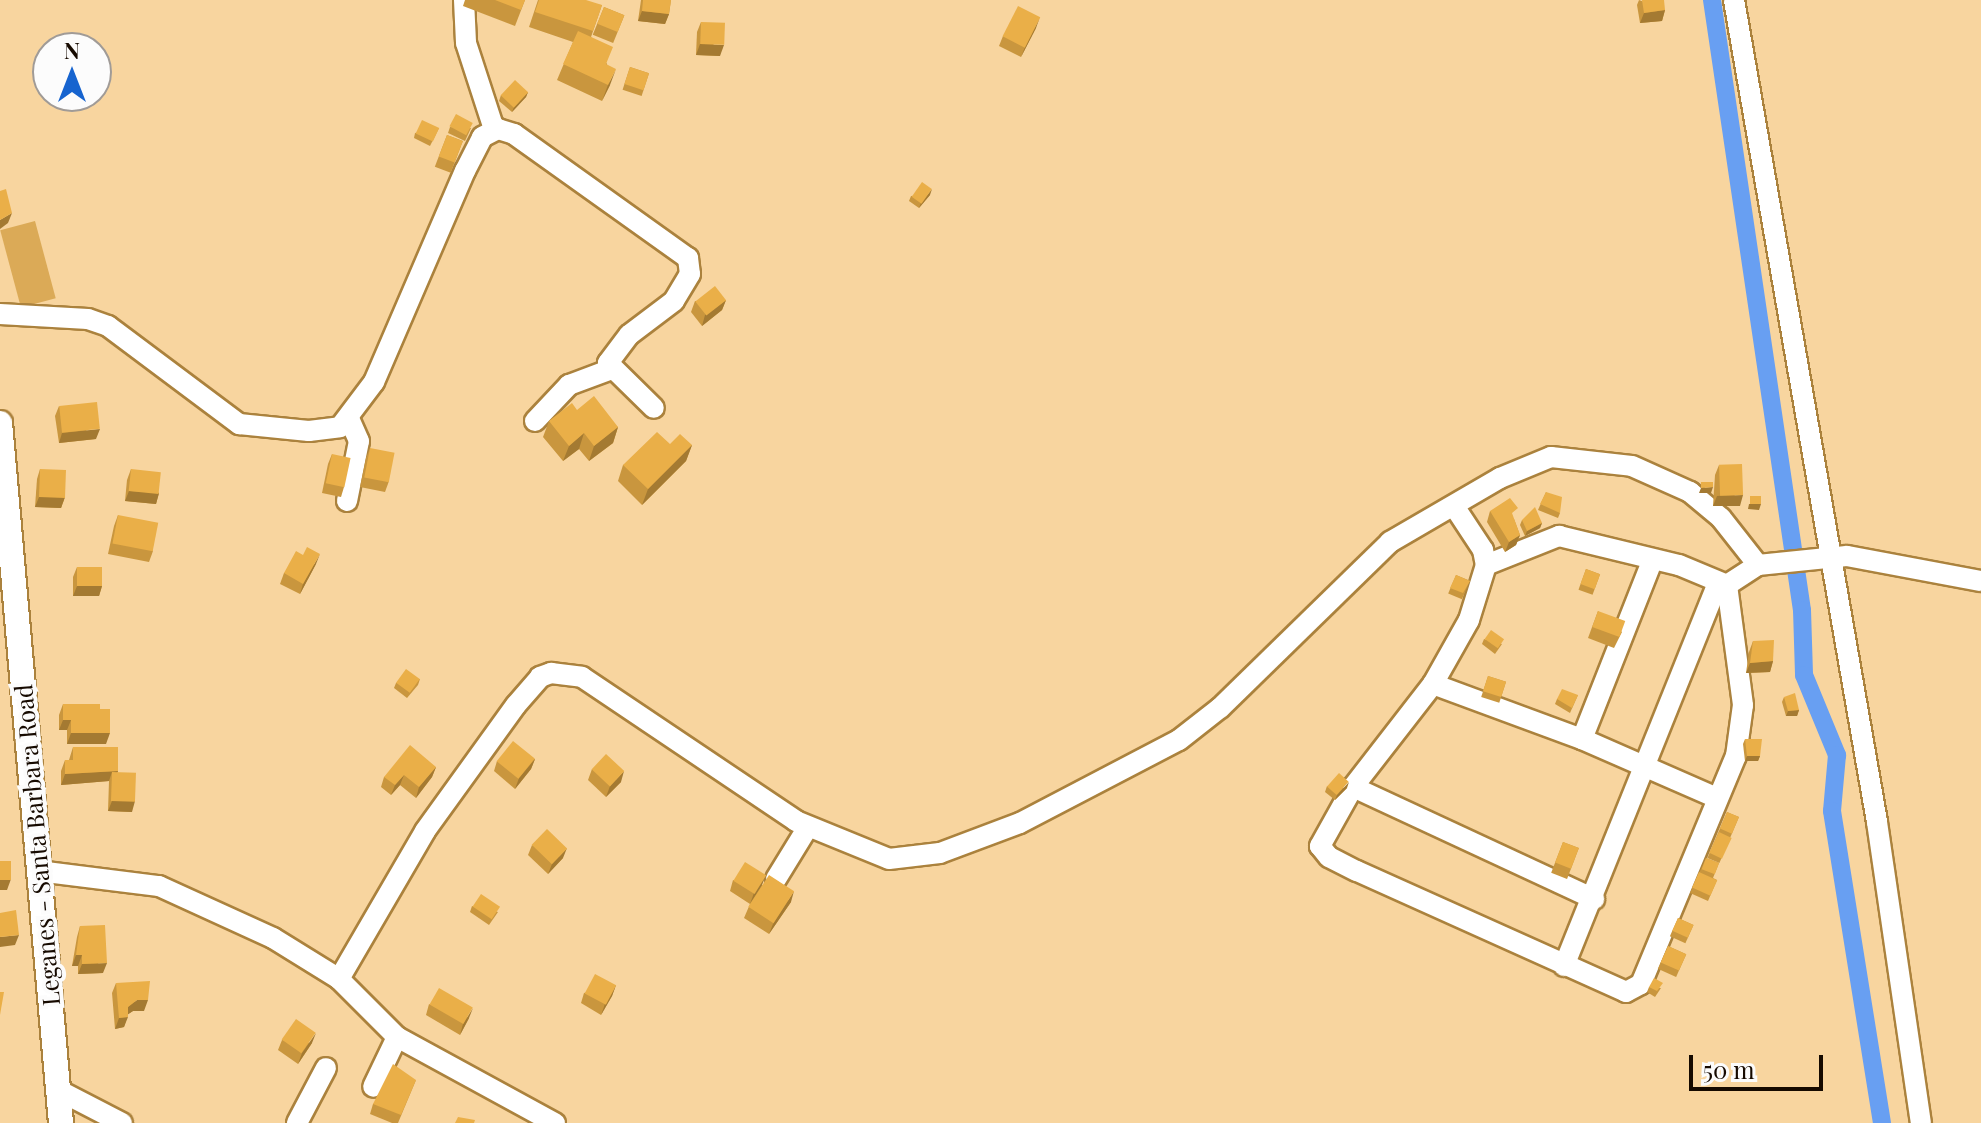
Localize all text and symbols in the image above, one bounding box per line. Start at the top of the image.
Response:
north arrow [32,32,112,112]
text: N [64,35,80,65]
street label: Leganes - Santa Barbara Road [9,683,65,1007]
scale bar [1693,1039,1827,1089]
text: 50 m [1703,1053,1755,1085]

